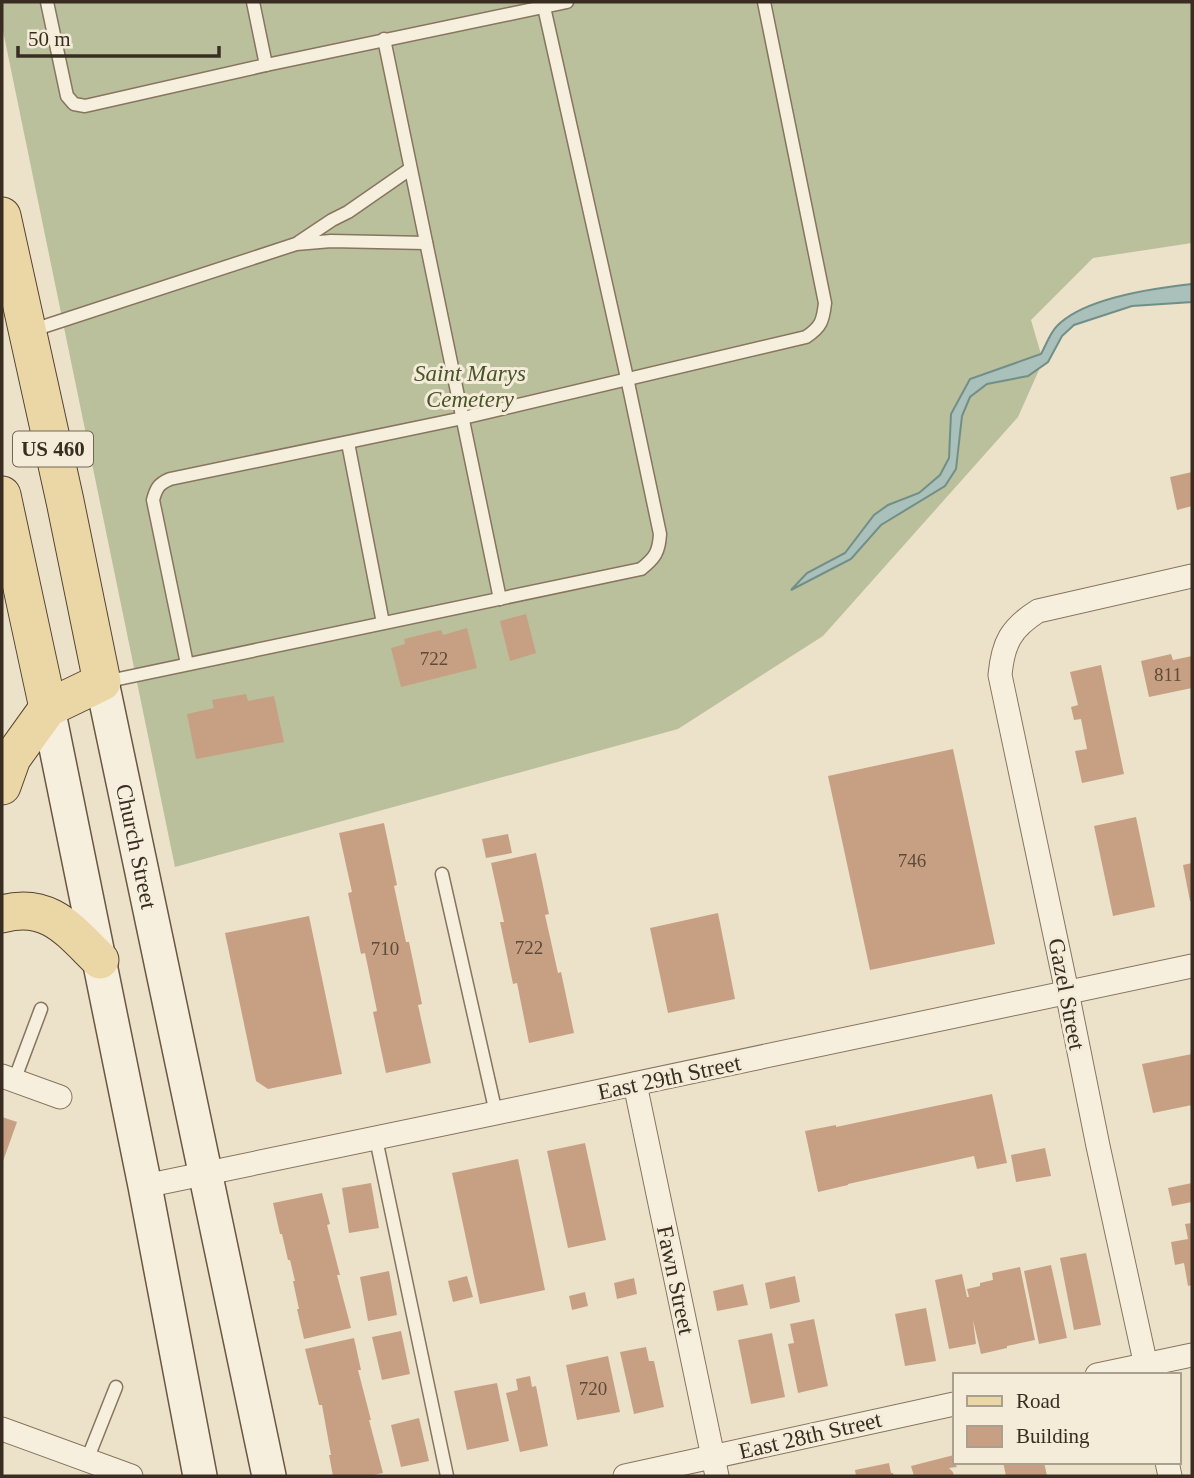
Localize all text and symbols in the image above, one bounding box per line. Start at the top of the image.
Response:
scale bar [18,14,219,58]
text: 50 m [28,27,71,51]
park label: Saint Marys Cemetery [414,361,526,412]
road number: US 460 [13,432,93,466]
house number: 722 [420,648,448,669]
house number: 811 [1154,664,1182,685]
street label: Church Street [111,782,162,912]
house number: 746 [898,850,926,871]
street label: Gazel Street [1043,936,1090,1053]
house number: 722 [515,937,543,958]
house number: 710 [371,938,399,959]
street label: East 29th Street [595,1050,744,1105]
street label: Fawn Street [652,1223,699,1337]
legend [953,1373,1180,1464]
house number: 720 [579,1378,607,1399]
text: Road [1016,1389,1061,1413]
street label: East 28th Street [736,1407,884,1464]
text: Building [1016,1424,1090,1448]

